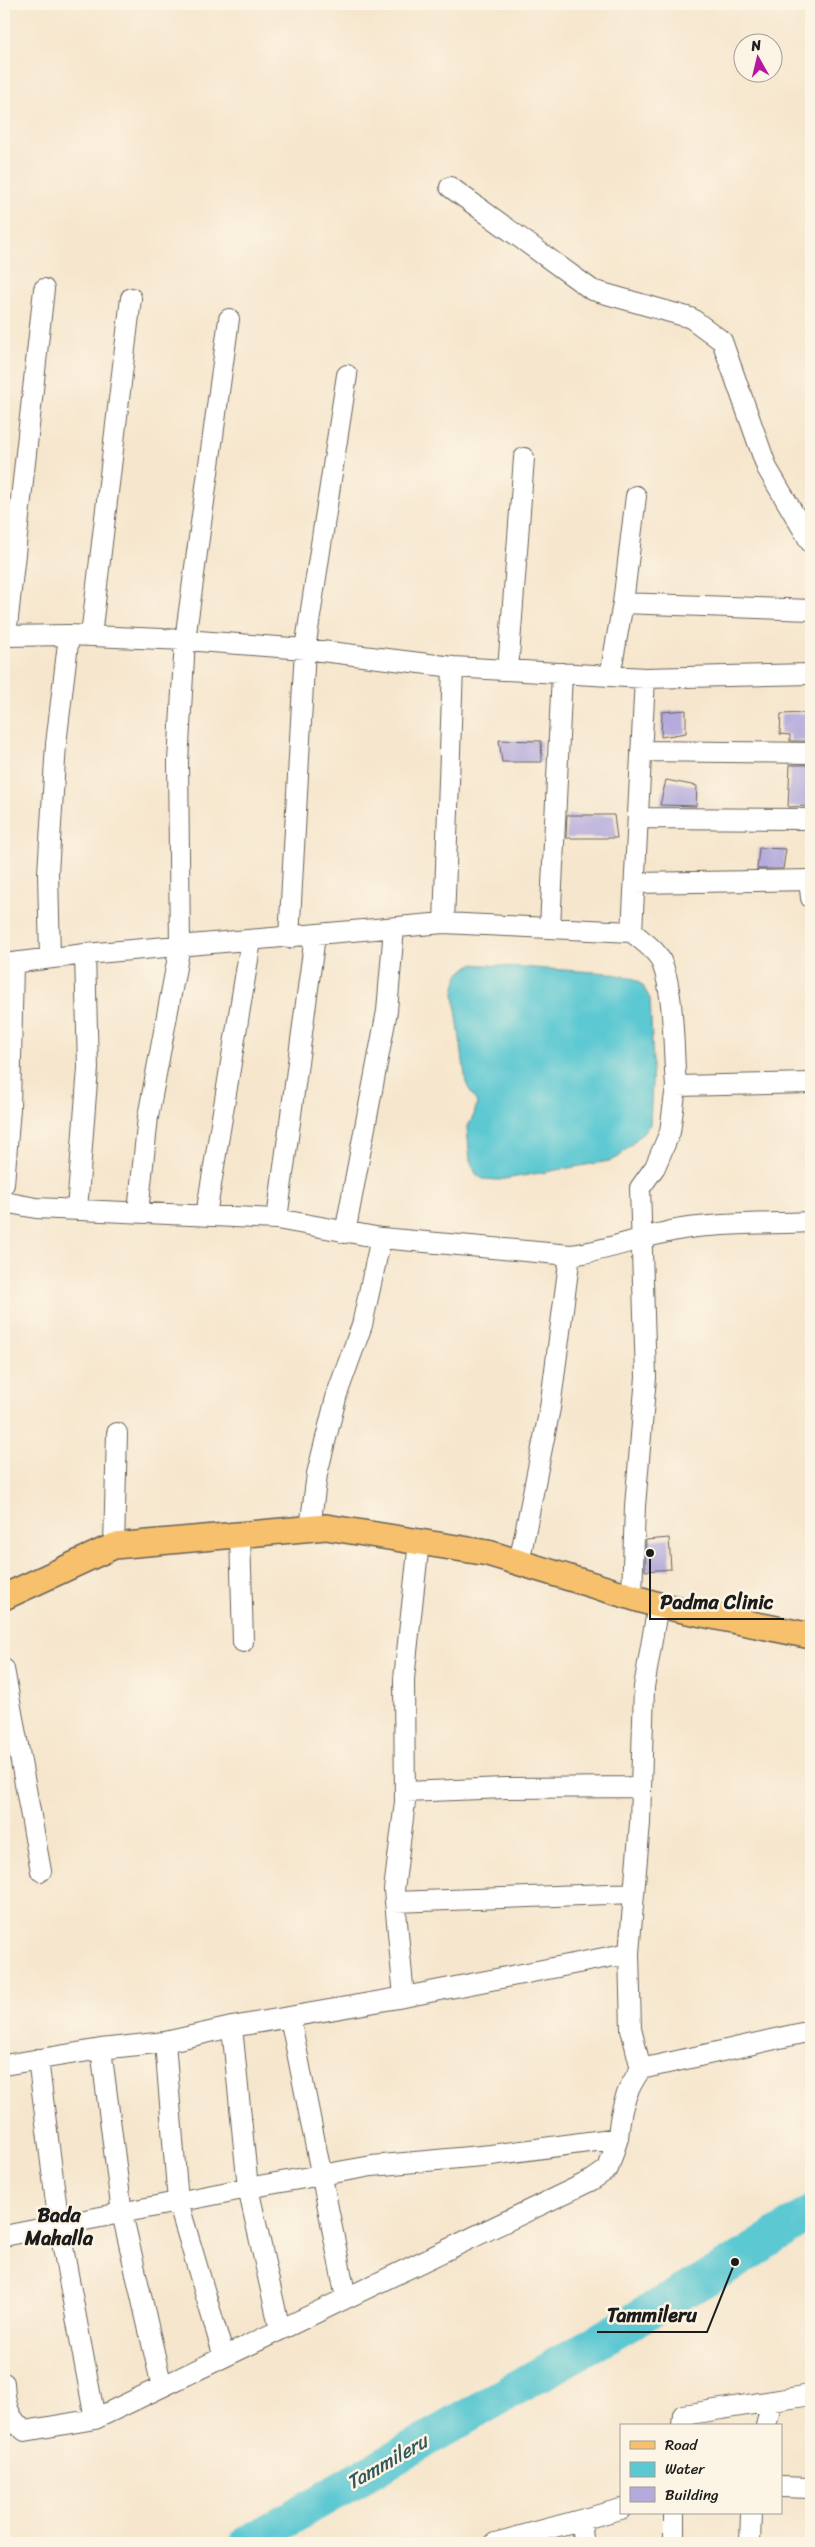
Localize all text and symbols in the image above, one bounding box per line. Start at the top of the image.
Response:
north arrow [732,32,782,82]
text: N [749,33,763,59]
callout: Padma Clinic [650,1584,784,1619]
text: Padma Clinic [660,1585,774,1620]
district label: Bada Mahalla [24,2198,94,2256]
callout: Tammileru [597,2297,707,2332]
text: Tammileru [607,2298,697,2333]
water label: Tammileru [339,2423,437,2500]
legend [620,2424,782,2514]
text: Road [665,2432,698,2458]
text: Water [665,2456,705,2482]
text: Building [665,2482,719,2508]

